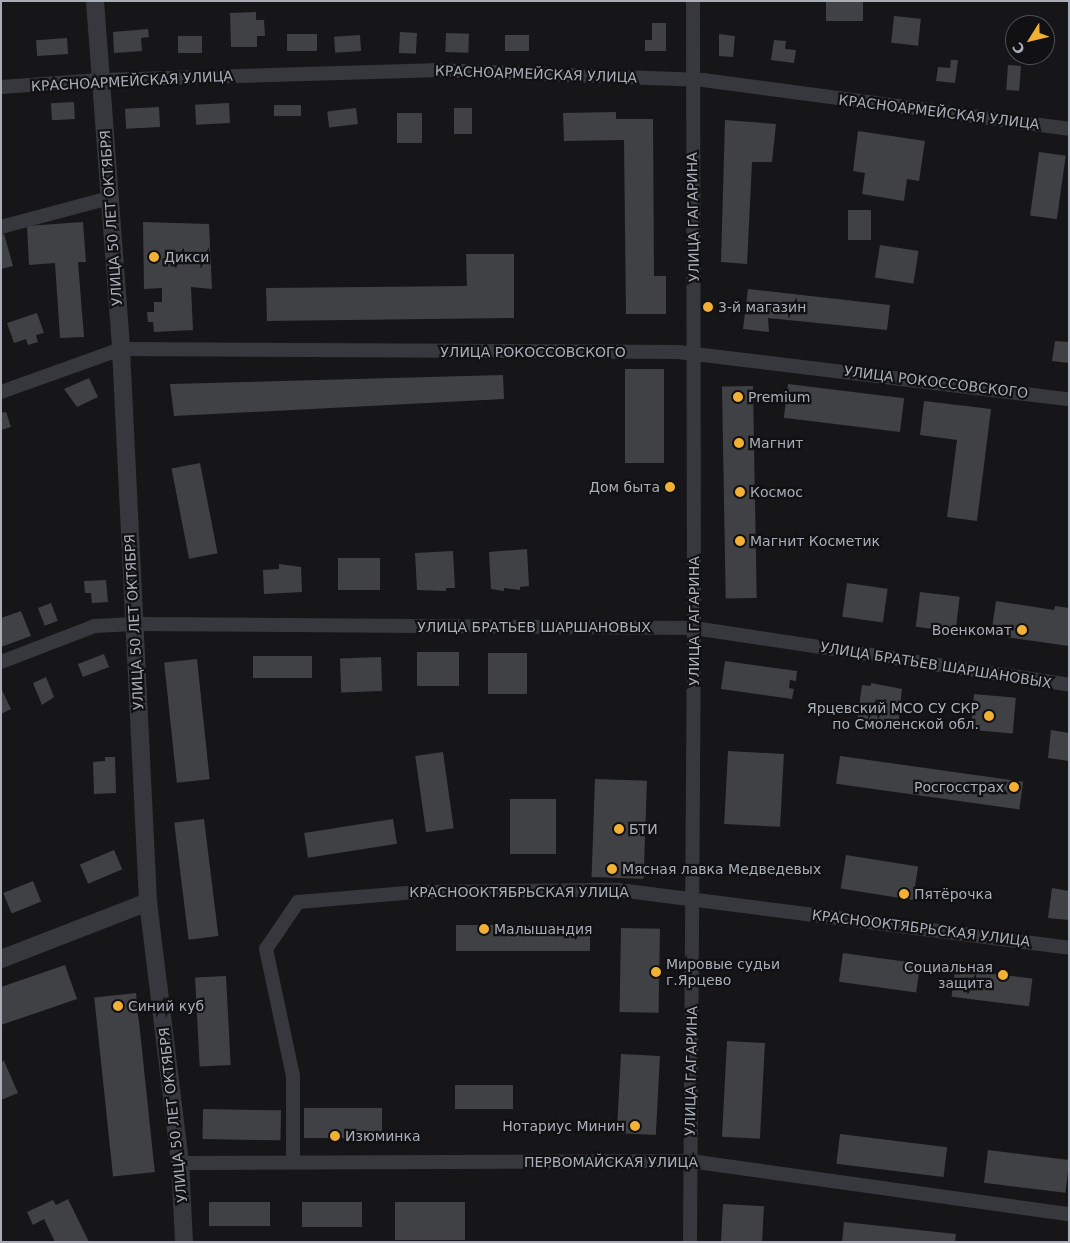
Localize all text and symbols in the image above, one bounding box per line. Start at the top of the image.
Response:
north arrow [1005,15,1055,65]
text: С [1009,39,1028,57]
street label: КРАСНОАРМЕЙСКАЯ УЛИЦА [435,62,637,86]
street label: КРАСНОАРМЕЙСКАЯ УЛИЦА [31,67,233,95]
street label: КРАСНОАРМЕЙСКАЯ УЛИЦА [838,91,1040,133]
street label: УЛИЦА 50 ЛЕТ ОКТЯБРЯ [96,130,126,306]
street label: УЛИЦА ГАГАРИНА [683,152,703,282]
place label: Дикси [164,249,209,265]
marker: Дикси [148,251,160,263]
place label: 3-й магазин [718,299,806,315]
marker: 3-й магазин [702,301,714,313]
street label: УЛИЦА РОКОССОВСКОГО [440,344,626,360]
street label: УЛИЦА РОКОССОВСКОГО [843,362,1029,402]
place label: Premium [748,389,810,405]
marker: Premium [732,391,744,403]
place label: Магнит [749,435,803,451]
marker: Магнит [733,437,745,449]
place label: Дом быта [589,479,660,495]
marker: Дом быта [664,481,676,493]
place label: Космос [750,484,803,500]
marker: Космос [734,486,746,498]
place label: Магнит Косметик [750,533,880,549]
street label: УЛИЦА 50 ЛЕТ ОКТЯБРЯ [121,534,147,710]
marker: Магнит Косметик [734,535,746,547]
street label: УЛИЦА ГАГАРИНА [686,556,702,686]
street label: УЛИЦА БРАТЬЕВ ШАРШАНОВЫХ [417,619,651,635]
place label: Военкомат [932,622,1012,638]
marker: Военкомат [1016,624,1028,636]
street label: УЛИЦА БРАТЬЕВ ШАРШАНОВЫХ [819,638,1053,692]
place label: Ярцевский МСО СУ СКР по Смоленской обл. [807,700,979,732]
marker: Ярцевский МСО СУ СКР по Смоленской обл. [983,710,995,722]
place label: Росгосстрах [914,779,1004,795]
marker: Росгосстрах [1008,781,1020,793]
place label: БТИ [629,821,658,837]
marker: БТИ [613,823,625,835]
place label: Мясная лавка Медведевых [622,861,821,877]
marker: Мясная лавка Медведевых [606,863,618,875]
street label: КРАСНООКТЯБРЬСКАЯ УЛИЦА [409,884,629,900]
place label: Пятёрочка [914,886,992,902]
marker: Пятёрочка [898,888,910,900]
street label: КРАСНООКТЯБРЬСКАЯ УЛИЦА [811,906,1031,950]
place label: Малышандия [494,921,592,937]
marker: Малышандия [478,923,490,935]
place label: Мировые судьи г.Ярцево [666,956,780,989]
place label: Социальная защита [904,959,993,992]
marker: Мировые судьи г.Ярцево [650,966,662,978]
marker: Социальная защита [997,969,1009,981]
place label: Синий куб [128,998,204,1014]
marker: Синий куб [112,1000,124,1012]
street label: УЛИЦА ГАГАРИНА [681,1006,701,1136]
street label: УЛИЦА 50 ЛЕТ ОКТЯБРЯ [155,1027,191,1203]
place label: Нотариус Минин [502,1118,625,1134]
marker: Нотариус Минин [629,1120,641,1132]
place label: Изюминка [345,1128,421,1144]
marker: Изюминка [329,1130,341,1142]
street label: ПЕРВОМАЙСКАЯ УЛИЦА [524,1154,698,1170]

